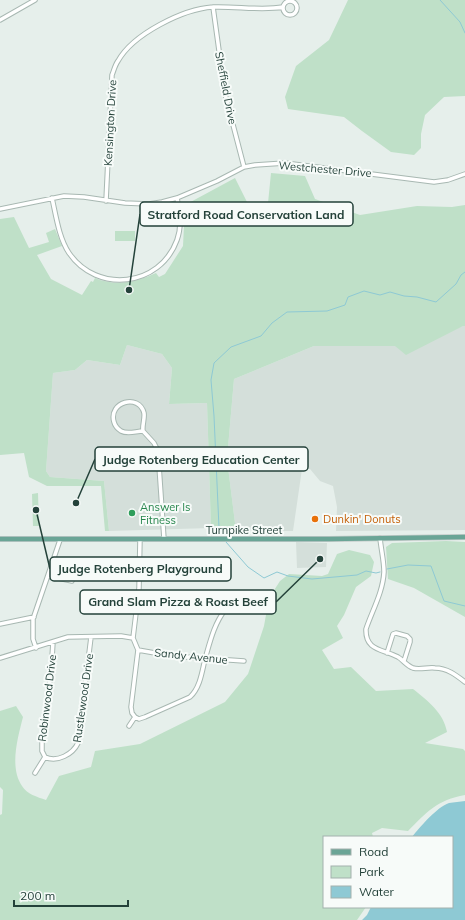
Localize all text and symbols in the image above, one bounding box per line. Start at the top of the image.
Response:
street label: Sheffield Drive [212,50,240,126]
street label: Kensington Drive [101,79,119,167]
street label: Westchester Drive [278,158,372,180]
callout: Stratford Road Conservation Land [140,202,353,226]
text: Stratford Road Conservation Land [148,207,344,222]
callout: Judge Rotenberg Education Center [95,447,308,471]
text: Judge Rotenberg Education Center [102,452,300,467]
place label: Answer Is Fitness [140,500,191,527]
marker: Answer Is Fitness [127,508,137,518]
place label: Dunkin' Donuts [323,512,401,526]
marker: Dunkin' Donuts [310,514,320,524]
street label: Turnpike Street [206,523,282,537]
callout: Judge Rotenberg Playground [50,557,231,581]
text: Judge Rotenberg Playground [57,561,223,576]
callout: Grand Slam Pizza & Roast Beef [80,590,276,614]
text: Grand Slam Pizza & Roast Beef [88,594,268,609]
street label: Sandy Avenue [154,645,228,667]
street label: Rustlewood Drive [70,653,96,743]
street label: Robinwood Drive [35,654,59,742]
legend [323,836,453,908]
text: Road [359,844,388,859]
text: Park [359,864,385,879]
scale bar [14,882,128,908]
text: Water [359,884,395,899]
text: 200 m [20,888,55,903]

